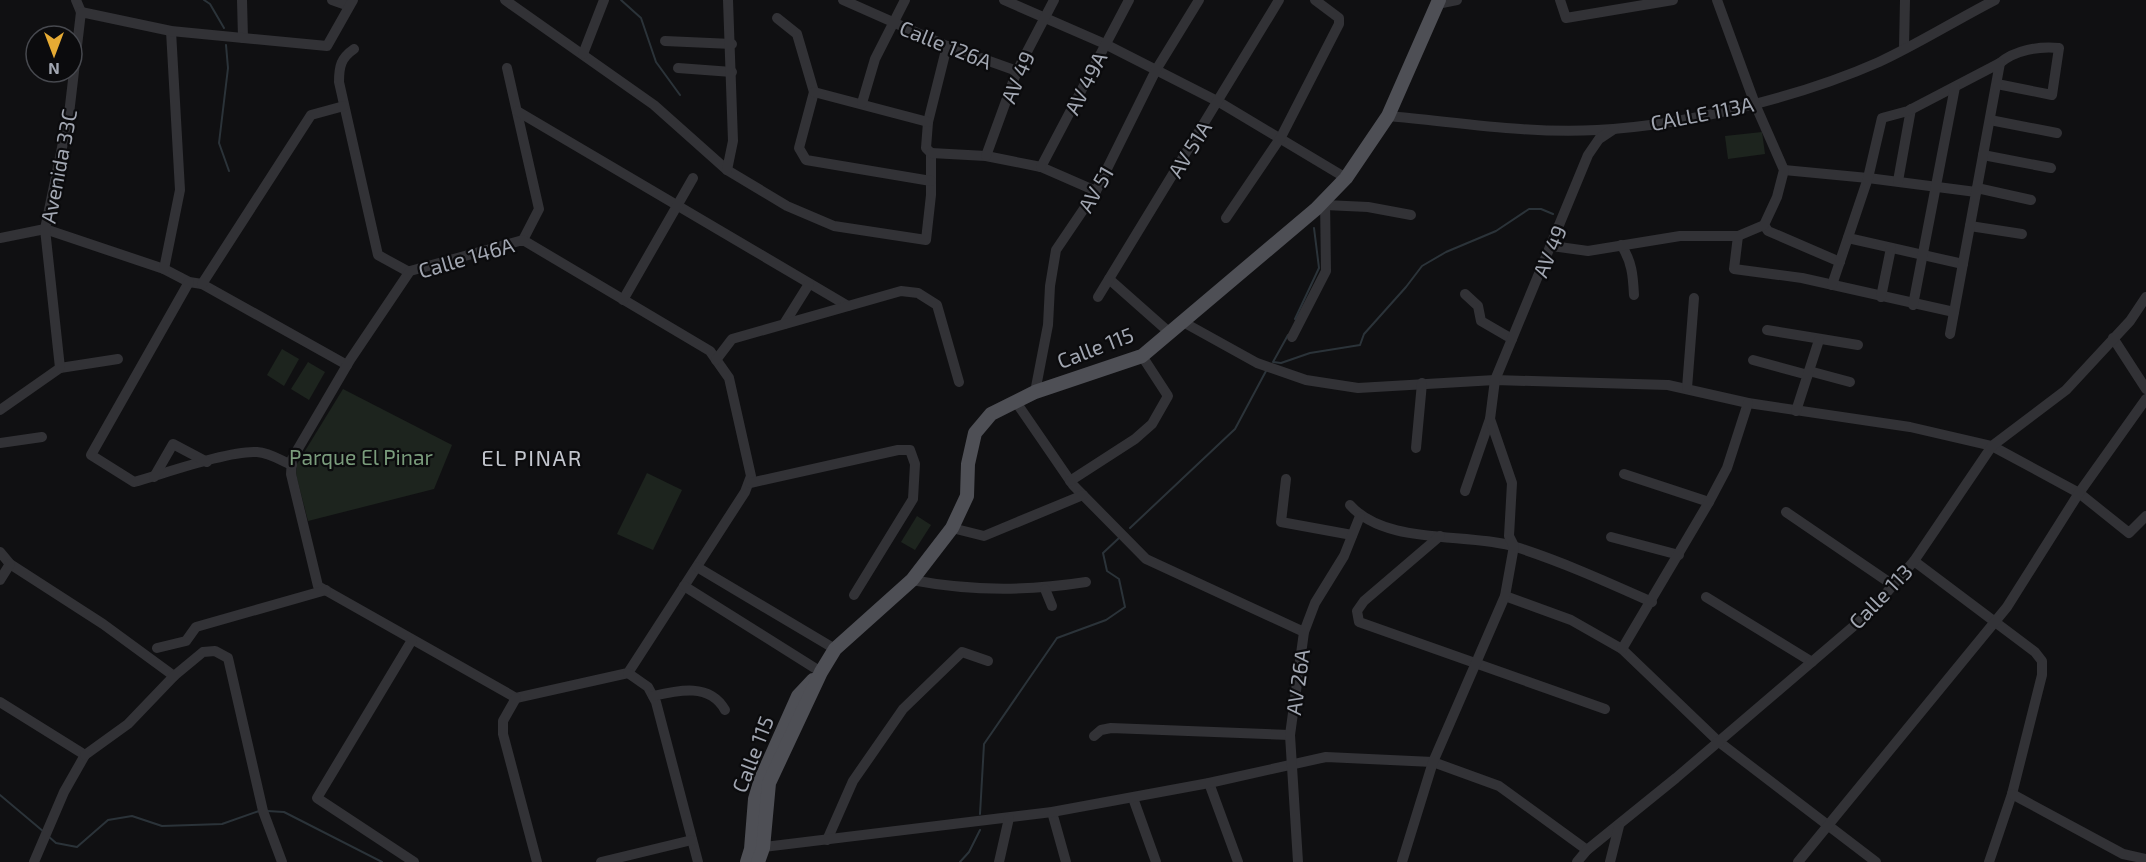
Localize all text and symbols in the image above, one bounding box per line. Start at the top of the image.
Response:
street label: Calle 126A [896,14,996,74]
north arrow [24,24,84,84]
street label: AV 49 [995,47,1039,107]
street label: AV 49A [1059,47,1111,119]
text: N [48,60,60,79]
street label: CALLE 113A [1648,91,1756,135]
street label: Avenida 33C [35,107,81,225]
street label: AV 51A [1162,116,1216,182]
street label: AV 51 [1072,162,1118,216]
street label: AV 49 [1527,221,1571,281]
street label: Calle 146A [415,231,517,283]
street label: Calle 115 [1053,321,1137,373]
park label: Parque El Pinar [289,444,433,469]
district label: EL PINAR [481,444,583,470]
street label: Calle 113 [1843,558,1917,634]
street label: AV 26A [1280,647,1314,717]
street label: Calle 115 [726,712,778,796]

